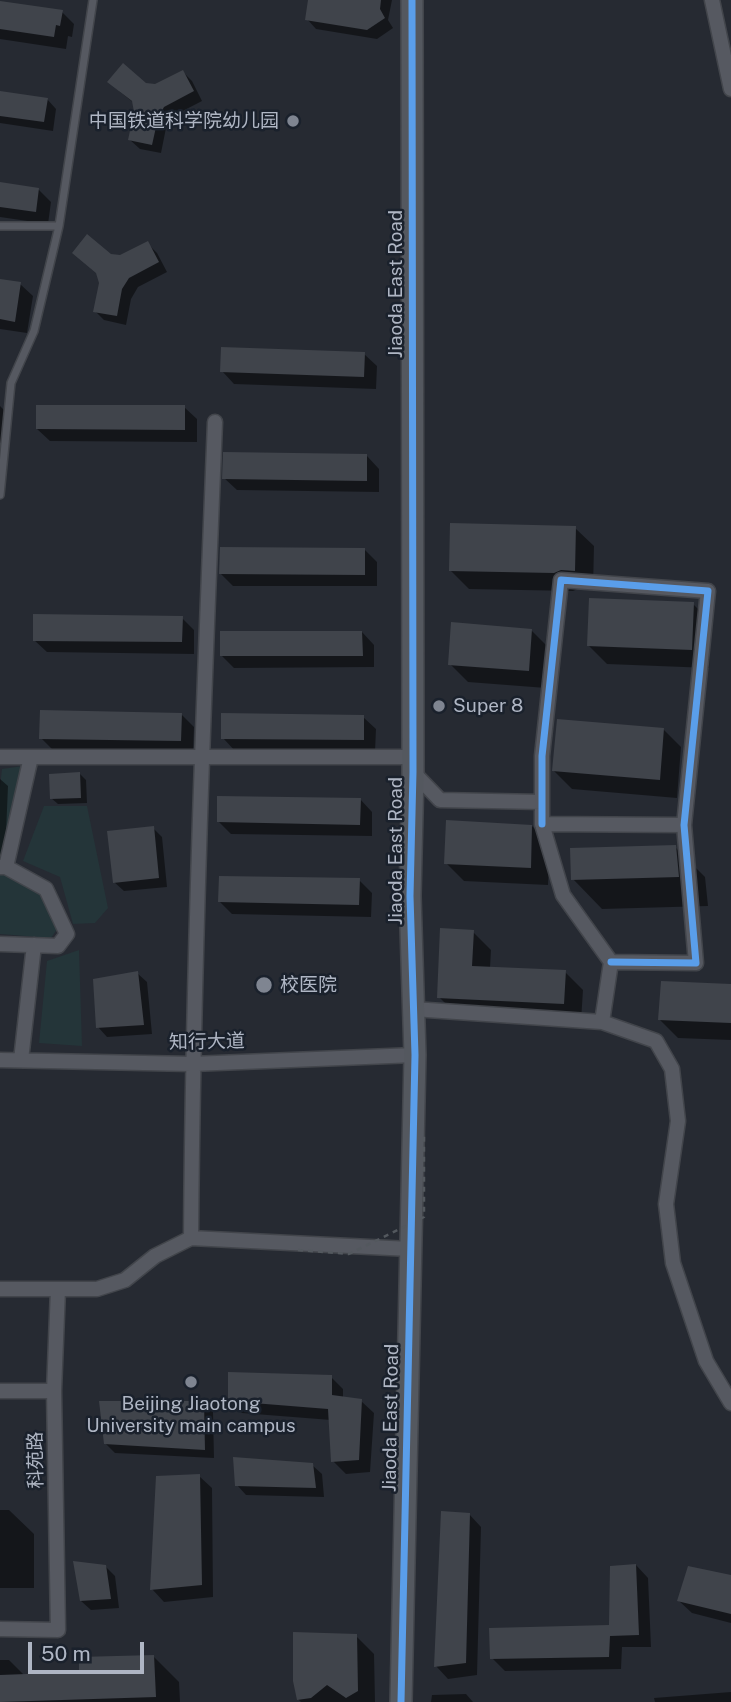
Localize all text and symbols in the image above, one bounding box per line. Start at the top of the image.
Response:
place label: 中国铁道科学院幼儿园 [89,110,279,132]
marker: 中国铁道科学院幼儿园 [285,113,301,129]
street label: Jiaoda East Road [385,210,407,358]
place label: Super 8 [453,695,523,717]
marker: Super 8 [431,698,447,714]
street label: Jiaoda East Road [385,777,407,925]
place label: 校医院 [280,974,337,996]
marker: 校医院 [254,975,274,995]
street label: 知行大道 [169,1030,245,1054]
street label: Jiaoda East Road [378,1344,404,1492]
marker: Beijing Jiaotong University main campus [183,1374,199,1390]
place label: Beijing Jiaotong University main campus [86,1393,296,1437]
street label: 科苑路 [24,1431,48,1489]
scale bar [32,1628,147,1672]
text: 50 m [41,1641,91,1666]

